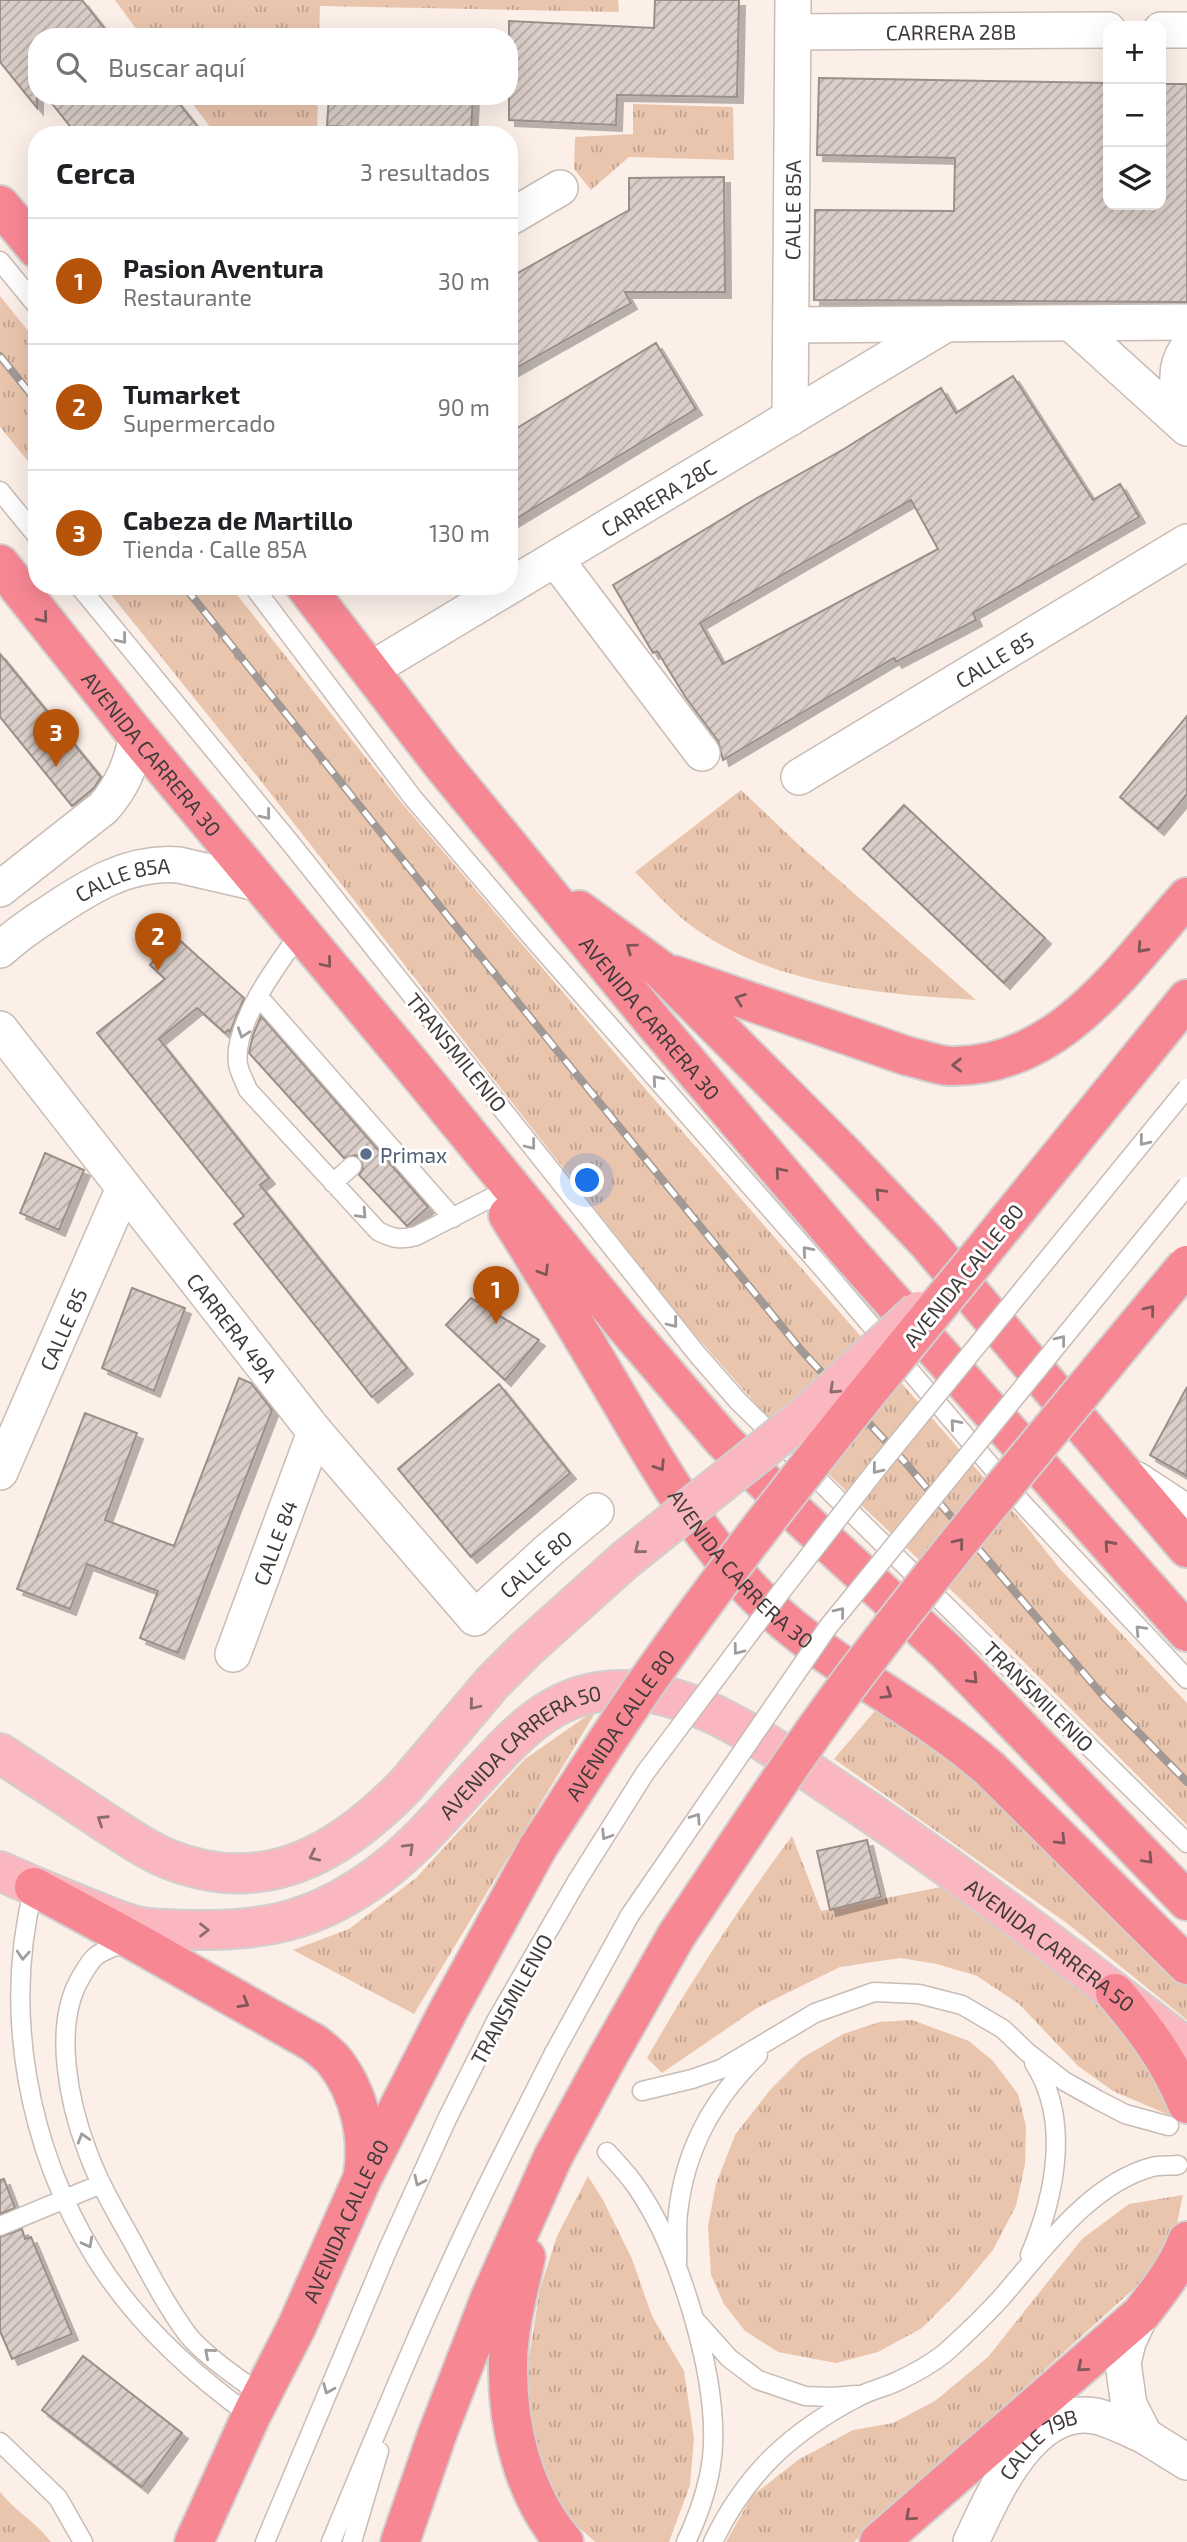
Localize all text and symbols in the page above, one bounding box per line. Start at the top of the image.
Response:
street label: CARRERA 28B [886,18,1016,44]
map controls [1103,21,1166,210]
button: + [1103,21,1166,84]
search box [28,28,518,105]
icon: search [52,48,90,86]
text: Buscar aquí [108,51,245,82]
button: − [1103,84,1166,147]
button: layers [1103,147,1166,210]
text: Cerca [56,154,136,190]
text: 3 resultados [360,158,490,186]
street label: CALLE 85A [779,160,804,260]
text: Pasion Aventura [123,252,324,283]
text: 1 [74,267,84,295]
text: 30 m [438,267,490,295]
text: Restaurante [123,283,252,311]
text: Tumarket [123,378,240,409]
text: 2 [72,393,86,421]
text: 90 m [438,393,490,421]
text: Supermercado [123,409,275,437]
street label: CARRERA 28C [596,453,720,541]
text: Cabeza de Martillo [123,504,353,535]
text: 3 [72,519,86,547]
text: 130 m [429,519,490,547]
text: Tienda · Calle 85A [123,535,307,563]
one-way arrow [34,610,47,622]
street label: CALLE 85 [950,626,1038,692]
one-way arrow [114,630,126,643]
street label: AVENIDA CARRERA 30 [78,666,227,841]
pin: 3 [33,709,79,767]
one-way arrow [258,807,271,819]
street label: CALLE 85A [70,852,171,906]
pin: 2 [135,913,181,971]
street label: AVENIDA CARRERA 30 [575,931,726,1105]
one-way arrow [1137,939,1150,952]
one-way arrow [626,943,639,956]
one-way arrow [319,955,331,968]
street label: TRANSMILENIO [401,988,513,1116]
one-way arrow [734,993,746,1007]
one-way arrow [237,1027,251,1039]
one-way arrow [951,1057,962,1072]
one-way arrow [653,1075,665,1088]
one-way arrow [1140,1132,1152,1145]
one-way arrow [523,1138,536,1150]
place label: Primax [380,1142,447,1167]
marker: Primax [358,1146,374,1162]
your location [570,1163,604,1197]
one-way arrow [776,1167,789,1179]
one-way arrow [876,1188,888,1201]
street label: AVENIDA CALLE 80 [898,1198,1028,1352]
one-way arrow [353,1205,366,1218]
one-way arrow [803,1246,815,1259]
one-way arrow [535,1263,548,1276]
pin: 1 [473,1266,519,1324]
street label: CARRERA 49A [183,1268,283,1386]
street label: CALLE 85 [34,1284,91,1374]
one-way arrow [1142,1306,1154,1319]
one-way arrow [664,1316,677,1328]
one-way arrow [1053,1335,1065,1348]
one-way arrow [829,1381,842,1393]
one-way arrow [951,1419,963,1432]
one-way arrow [652,1459,665,1472]
one-way arrow [872,1462,885,1474]
street label: AVENIDA CARRERA 30 [664,1484,819,1653]
street label: CALLE 84 [247,1496,301,1588]
street label: CALLE 80 [494,1525,576,1602]
one-way arrow [950,1538,963,1550]
one-way arrow [1105,1540,1117,1553]
one-way arrow [635,1541,648,1553]
one-way arrow [832,1607,845,1619]
one-way arrow [1135,1625,1148,1638]
street label: TRANSMILENIO [979,1636,1099,1756]
one-way arrow [734,1642,746,1654]
street label: AVENIDA CALLE 80 [559,1644,679,1805]
one-way arrow [964,1670,977,1683]
street label: AVENIDA CARRERA 50 [433,1679,603,1824]
one-way arrow [880,1685,893,1698]
one-way arrow [470,1697,482,1710]
one-way arrow [687,1813,700,1826]
one-way arrow [97,1815,110,1828]
one-way arrow [602,1827,615,1840]
one-way arrow [1052,1831,1065,1844]
one-way arrow [401,1844,413,1856]
one-way arrow [309,1848,322,1862]
one-way arrow [1140,1851,1153,1864]
street label: AVENIDA CARRERA 50 [961,1872,1140,2016]
one-way arrow [200,1922,210,1938]
street label: TRANSMILENIO [465,1929,557,2069]
one-way arrow [16,1949,31,1960]
one-way arrow [236,1995,249,2008]
one-way arrow [76,2132,91,2144]
street label: AVENIDA CALLE 80 [297,2135,393,2306]
one-way arrow [413,2173,427,2186]
one-way arrow [80,2236,93,2249]
one-way arrow [204,2349,217,2361]
one-way arrow [1077,2359,1090,2371]
one-way arrow [323,2383,337,2395]
street label: CALLE 79B [993,2403,1080,2484]
one-way arrow [905,2508,918,2520]

